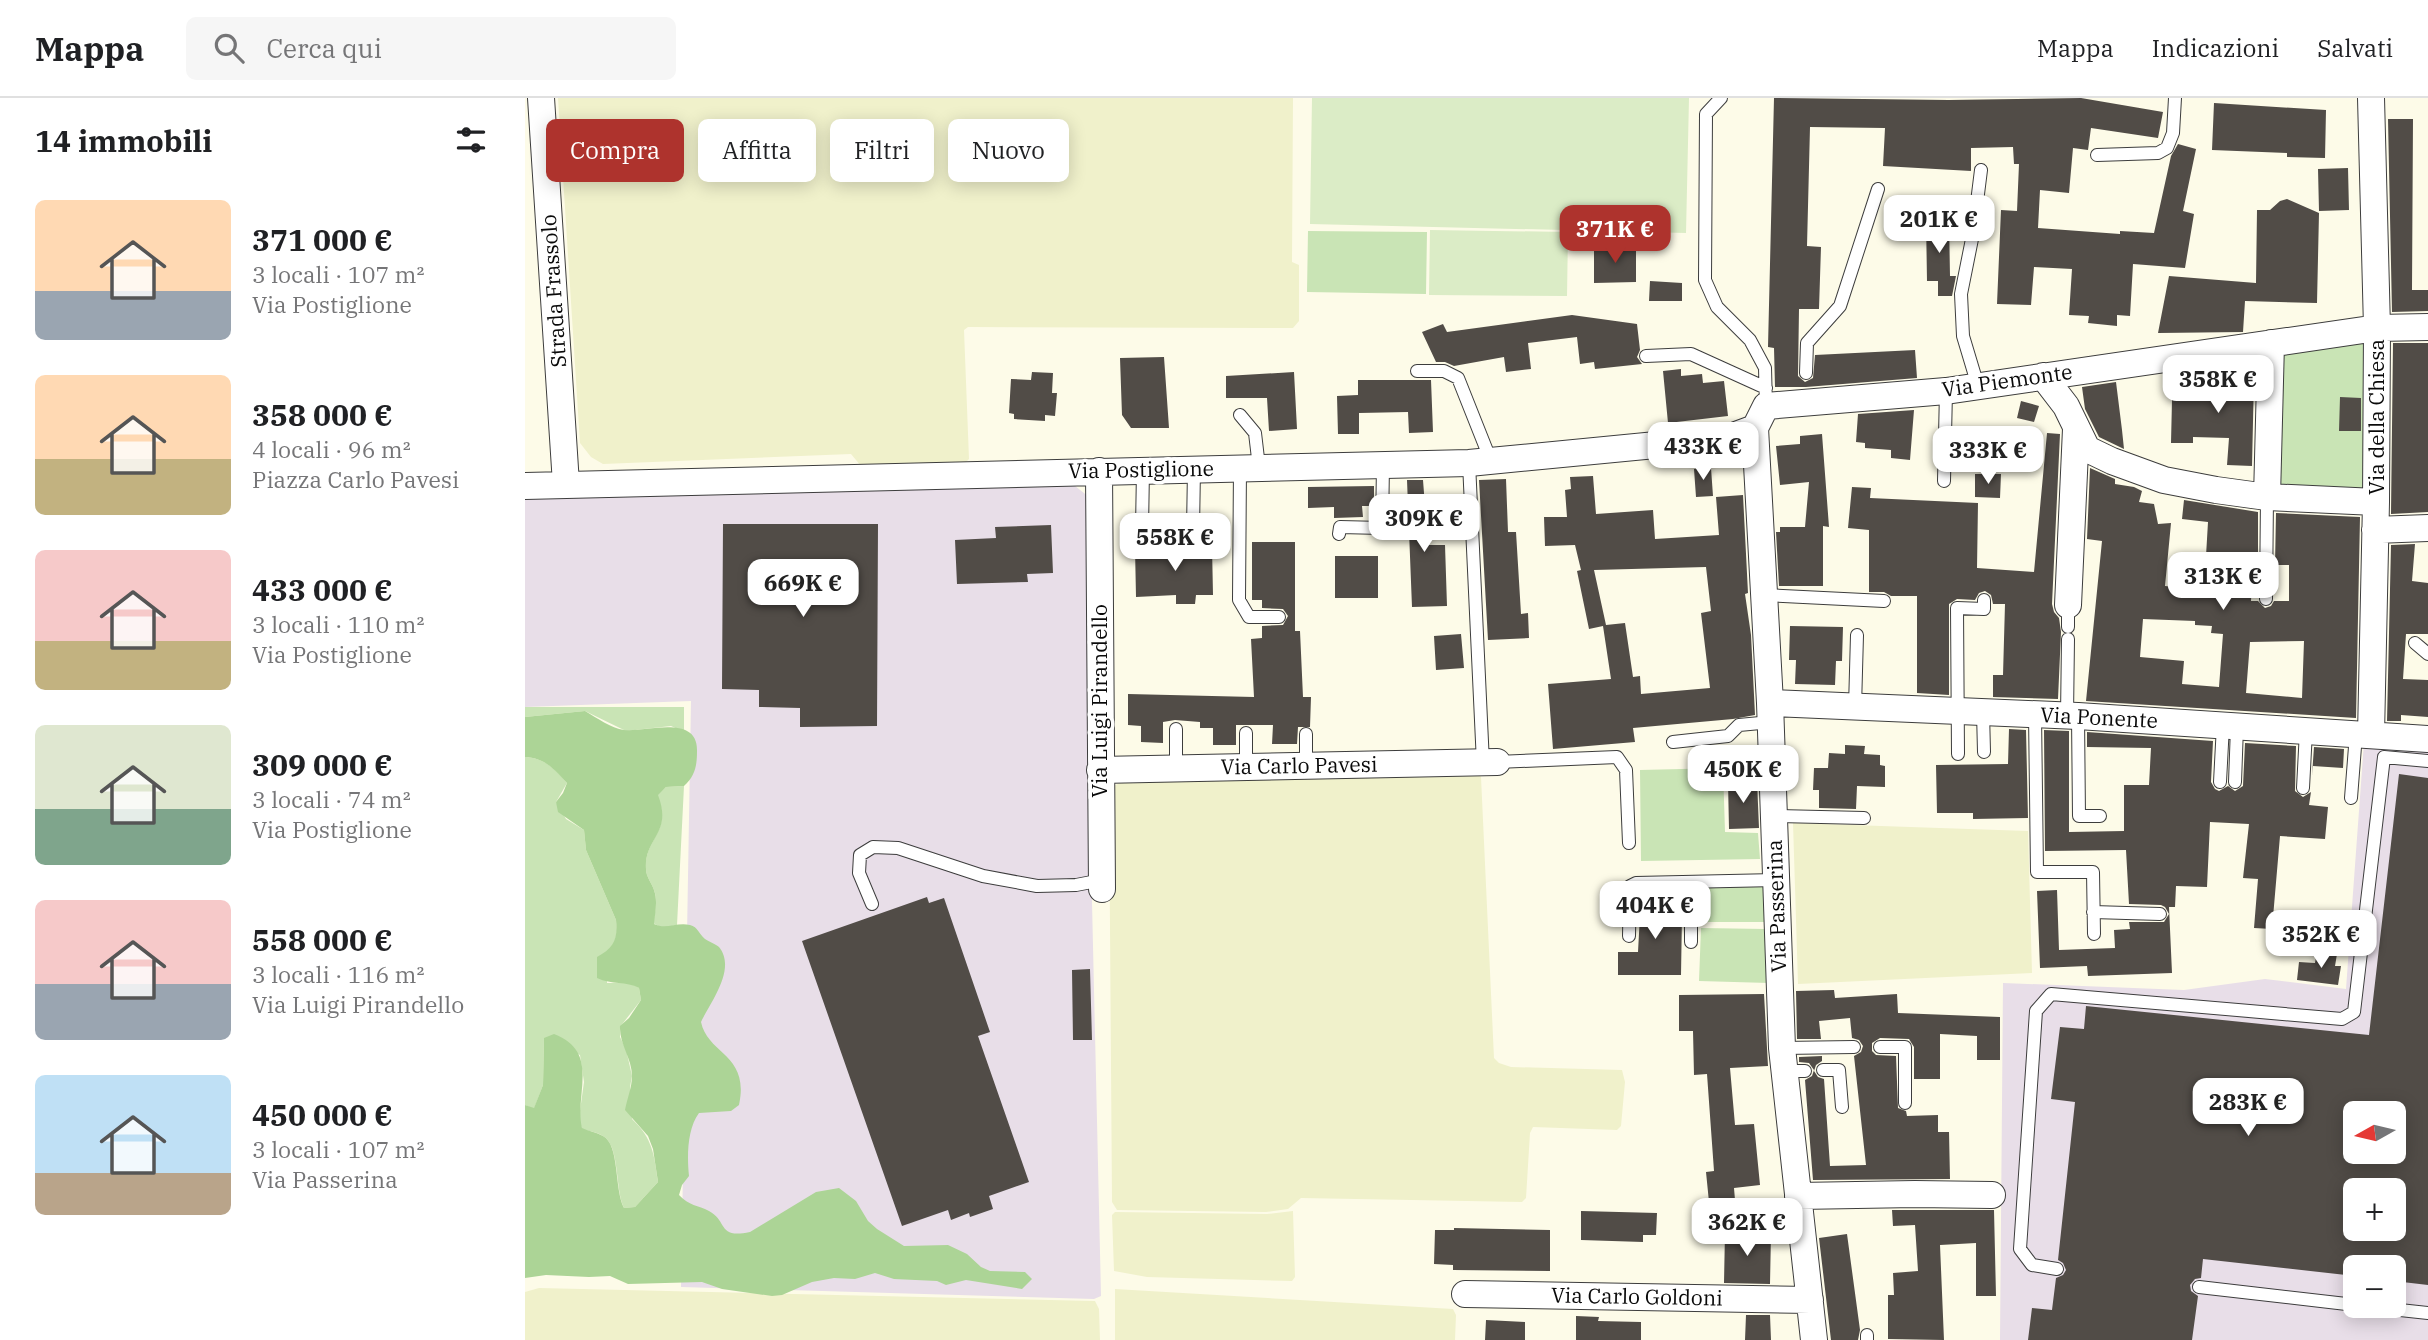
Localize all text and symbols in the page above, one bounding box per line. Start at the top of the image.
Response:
search box [186,17,676,80]
text: Mappa [35,27,144,70]
icon: search [210,29,248,67]
text: Cerca qui [266,31,382,65]
text: Mappa [2037,32,2114,64]
text: Indicazioni [2152,32,2279,64]
text: Salvati [2317,32,2393,64]
chip: Compra [546,119,684,182]
chip: Affitta [698,119,816,182]
chip: Filtri [830,119,934,182]
chip: Nuovo [948,119,1069,182]
text: 14 immobili [35,121,212,160]
icon: filters [452,121,490,159]
pin: 201K € [1882,195,1996,255]
text: 201K € [1900,203,1978,233]
pin: 371K € [1558,206,1672,265]
text: 371K € [1576,213,1654,243]
street label: Strada Frassolo [534,214,572,369]
text: 371 000 € [252,220,393,259]
icon: home [91,228,175,312]
text: 3 locali · 107 m² [252,259,424,289]
text: Via Postiglione [252,289,412,319]
street label: Via della Chiesa [2362,339,2390,495]
pin: 358K € [2161,356,2275,415]
street label: Via Piemonte [1940,357,2074,403]
text: 358K € [2179,363,2257,393]
text: 358 000 € [252,395,393,434]
icon: home [91,403,175,487]
pin: 433K € [1646,422,1760,482]
pin: 333K € [1931,426,2045,486]
text: 433K € [1664,430,1742,460]
text: 4 locali · 96 m² [252,434,411,464]
text: 333K € [1949,434,2027,464]
street label: Via Postiglione [1068,454,1214,484]
text: Piazza Carlo Pavesi [252,464,459,494]
pin: 309K € [1367,494,1481,554]
text: 309K € [1385,502,1463,532]
pin: 558K € [1118,514,1232,573]
text: 558K € [1136,521,1214,551]
pin: 313K € [2166,552,2280,612]
pin: 669K € [746,560,860,619]
text: 313K € [2184,560,2262,590]
text: 669K € [764,567,842,597]
text: 433 000 € [252,570,393,609]
icon: home [91,578,175,662]
street label: Via Luigi Pirandello [1085,604,1113,798]
text: 3 locali · 110 m² [252,609,424,639]
text: Via Postiglione [252,639,412,669]
street label: Via Ponente [2040,700,2159,734]
text: 309 000 € [252,745,393,784]
pin: 450K € [1686,746,1800,805]
street label: Via Carlo Pavesi [1220,750,1378,780]
icon: home [91,753,175,837]
text: 450K € [1704,753,1782,783]
text: 3 locali · 74 m² [252,784,411,814]
text: Via Postiglione [252,814,412,844]
street label: Via Passerina [1760,839,1792,973]
pin: 404K € [1598,882,1712,941]
text: 404K € [1616,889,1694,919]
pin: 352K € [2264,910,2378,970]
text: 352K € [2282,918,2360,948]
text: 558 000 € [252,920,393,959]
icon: home [91,928,175,1012]
text: 3 locali · 116 m² [252,959,424,989]
text: Via Luigi Pirandello [252,989,464,1019]
pin: 283K € [2191,1079,2305,1138]
text: 283K € [2209,1086,2287,1116]
text: 450 000 € [252,1095,393,1134]
north arrow [2343,1101,2406,1164]
map controls [2343,1101,2406,1318]
icon: home [91,1103,175,1187]
text: 3 locali · 107 m² [252,1134,424,1164]
text: Via Passerina [252,1164,398,1194]
button: + [2343,1178,2406,1241]
pin: 362K € [1690,1198,1804,1258]
text: 362K € [1708,1206,1786,1236]
button: − [2343,1255,2406,1318]
street label: Via Carlo Goldoni [1551,1281,1723,1311]

